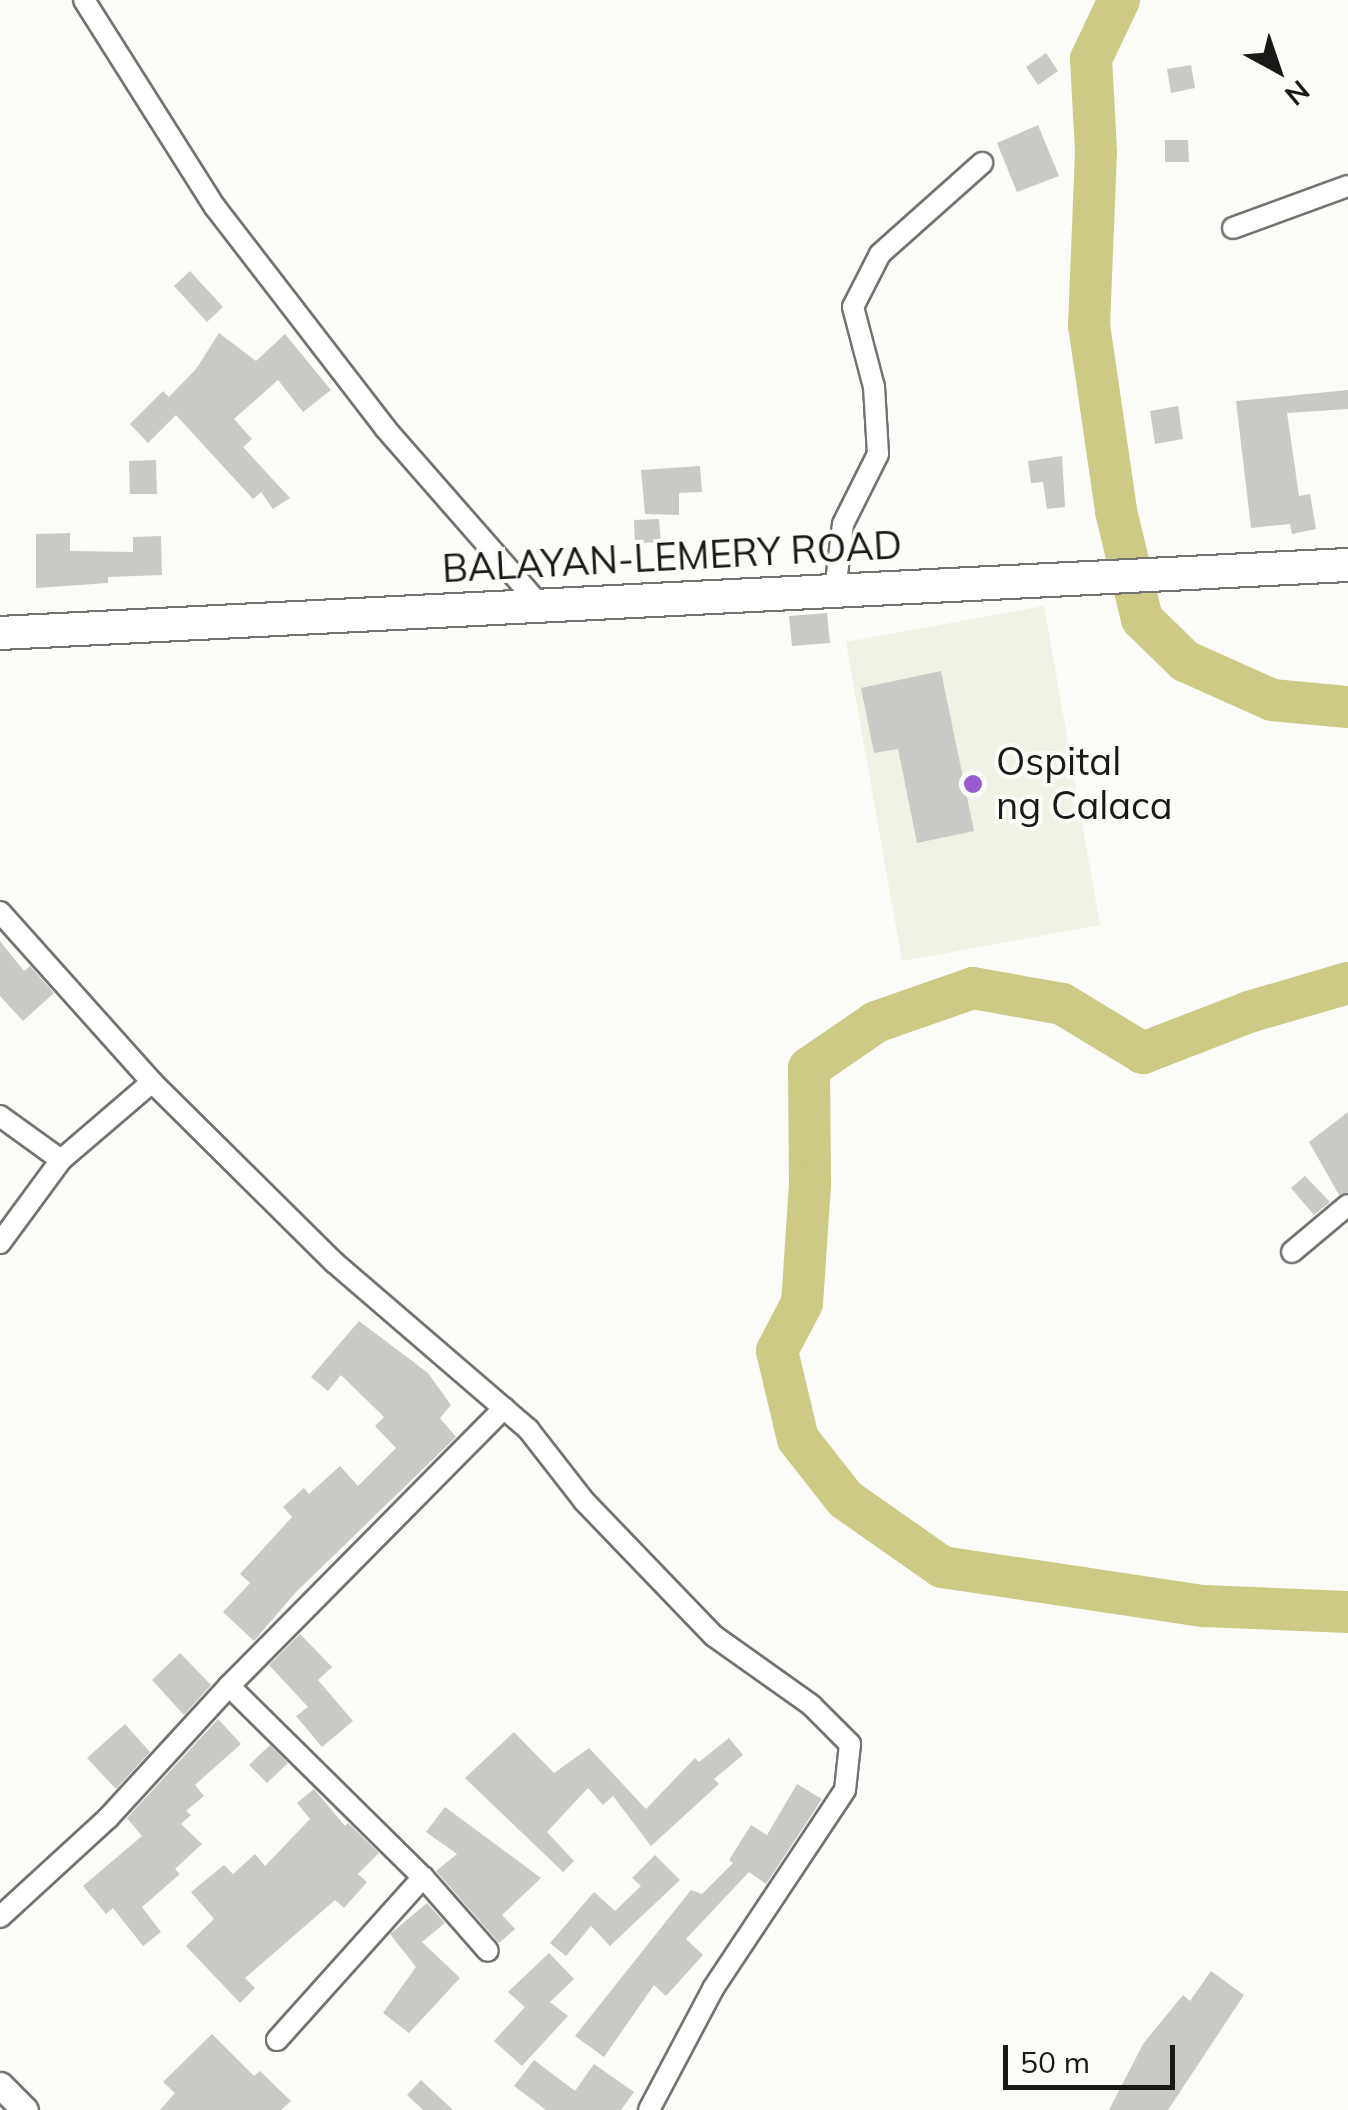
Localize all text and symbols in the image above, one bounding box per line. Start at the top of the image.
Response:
north arrow [1228,20,1328,120]
text: N [1278,73,1317,114]
street label: BALAYAN-LEMERY ROAD [441,522,903,592]
place label: Ospital ng Calaca [996,739,1173,828]
marker: Ospital ng Calaca [960,771,986,797]
scale bar [1008,2025,1180,2087]
text: 50 m [1020,2043,1090,2081]

